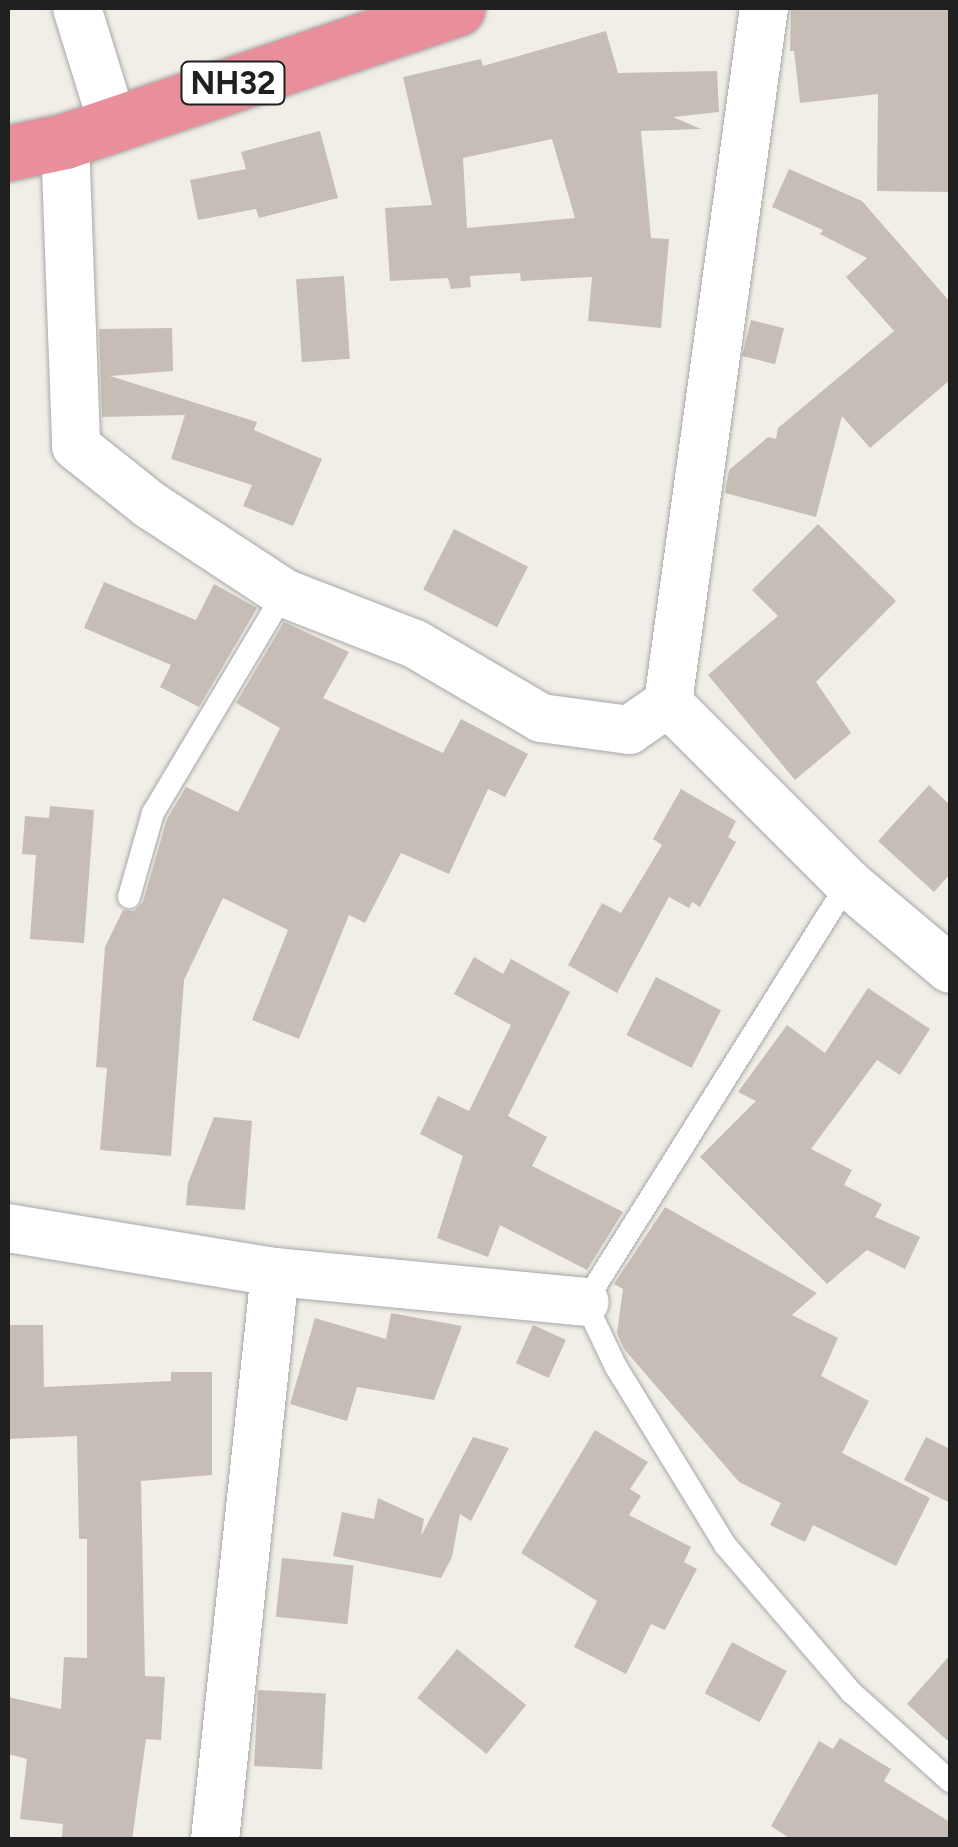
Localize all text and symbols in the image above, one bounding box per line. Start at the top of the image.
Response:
road number: NH32 [178,56,288,110]

